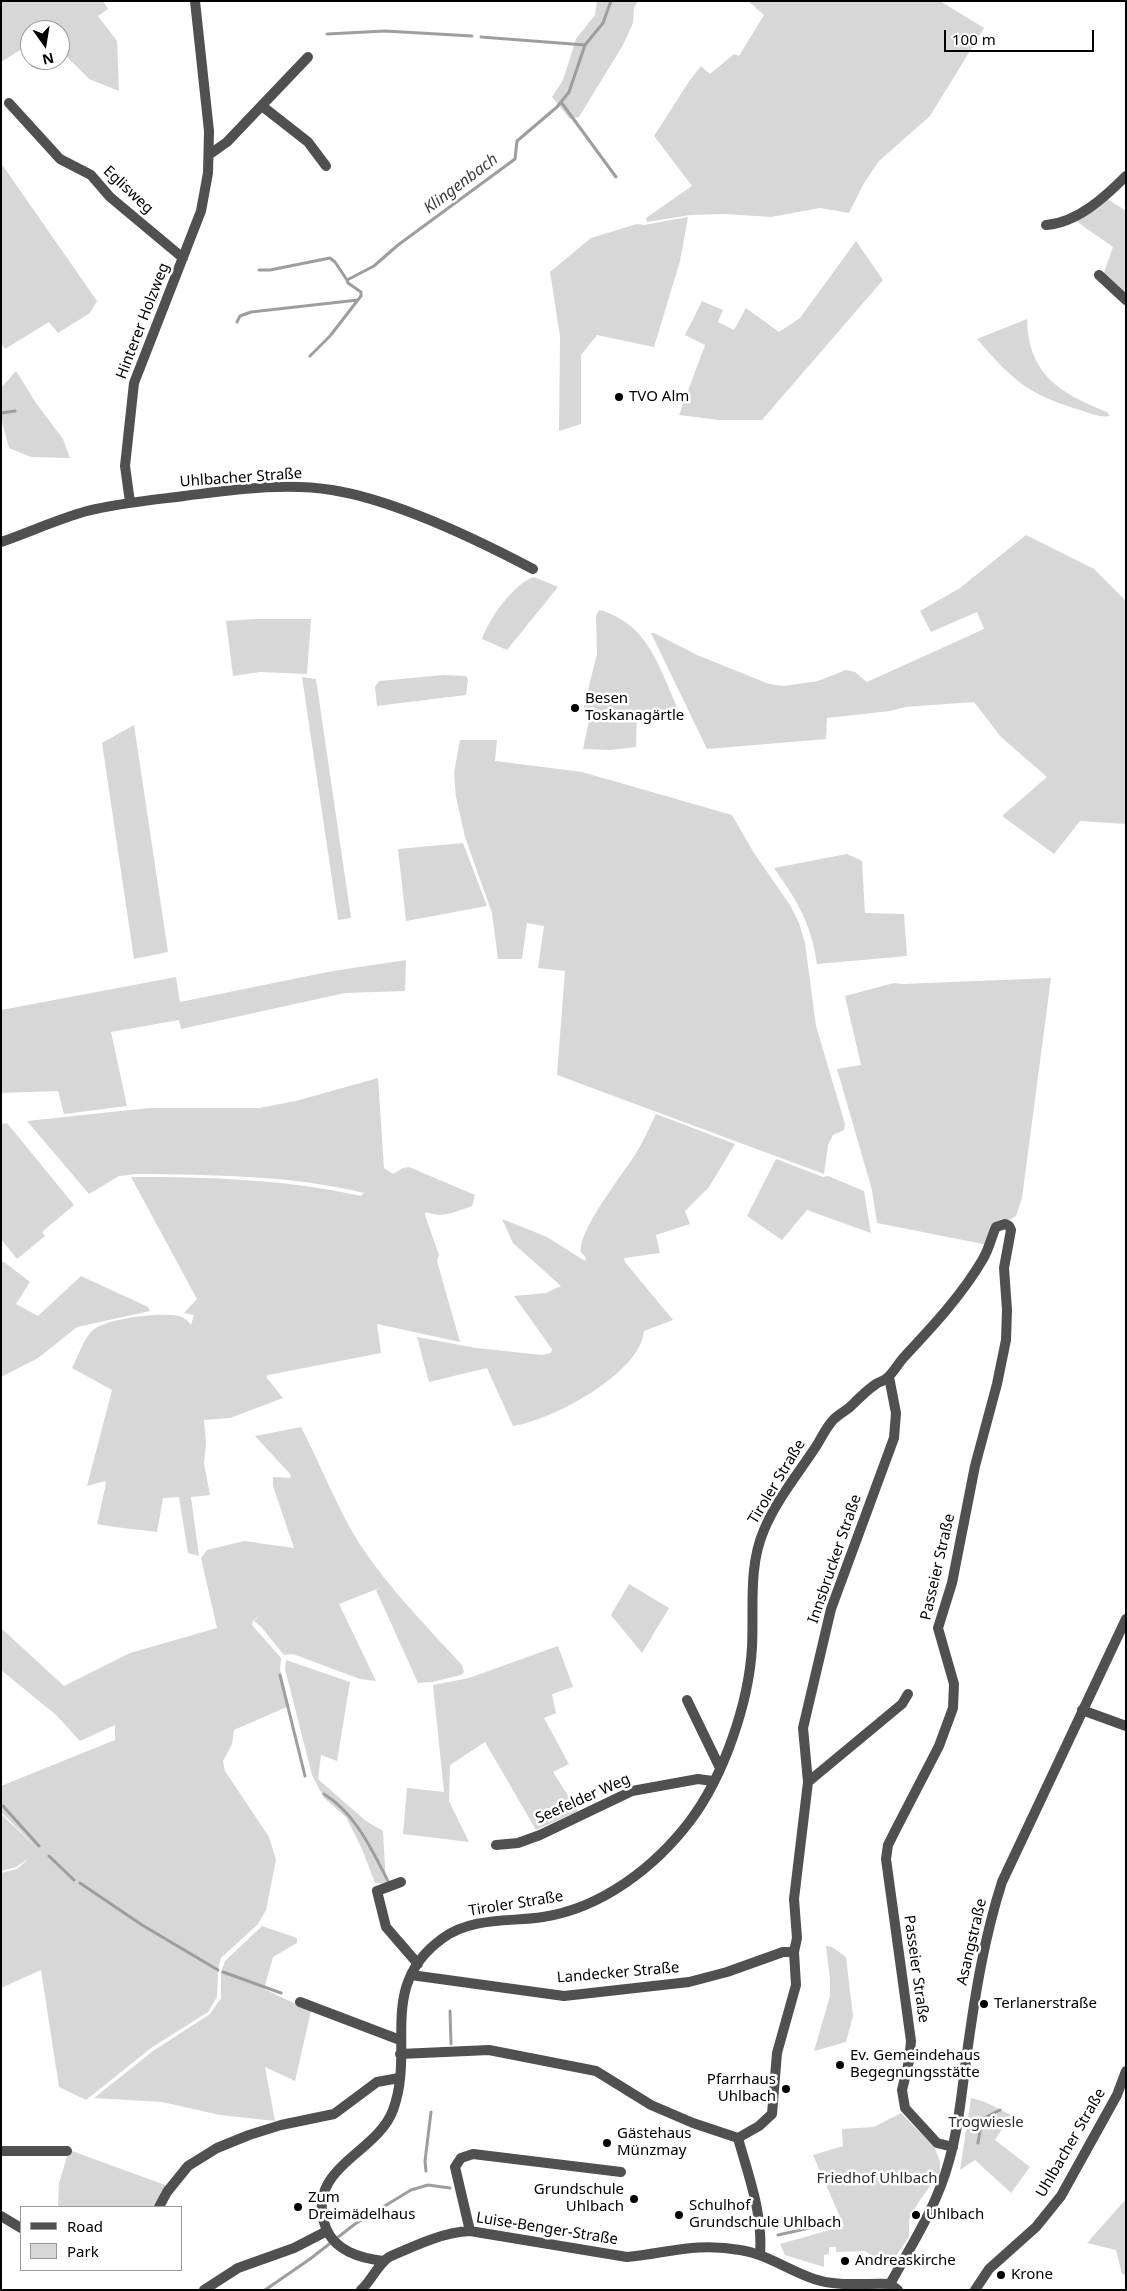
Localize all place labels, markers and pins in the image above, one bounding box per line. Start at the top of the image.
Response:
place label: TVO Alm [629,388,689,406]
marker: TVO Alm [613,391,625,403]
place label: Besen Toskanagärtle [585,690,684,725]
marker: Besen Toskanagärtle [569,702,581,714]
place label: Terlanerstraße [994,1995,1097,2013]
marker: Terlanerstraße [978,1998,990,2010]
place label: Ev. Gemeindehaus Begegnungsstätte [850,2047,980,2082]
marker: Ev. Gemeindehaus Begegnungsstätte [834,2059,846,2071]
place label: Pfarrhaus Uhlbach [707,2071,776,2106]
marker: Pfarrhaus Uhlbach [780,2083,792,2095]
place label: Gästehaus Münzmay [617,2125,692,2160]
marker: Gästehaus Münzmay [601,2137,613,2149]
place label: Grundschule Uhlbach [534,2181,624,2216]
place label: Zum Dreimädelhaus [308,2189,415,2224]
marker: Grundschule Uhlbach [628,2193,640,2205]
place label: Schulhof Grundschule Uhlbach [689,2197,841,2232]
marker: Zum Dreimädelhaus [292,2201,304,2213]
place label: Uhlbach [926,2206,984,2224]
marker: Schulhof Grundschule Uhlbach [673,2209,685,2221]
marker: Uhlbach [910,2209,922,2221]
place label: Andreaskirche [855,2252,956,2270]
marker: Andreaskirche [839,2255,851,2267]
place label: Krone [1011,2266,1053,2284]
marker: Krone [995,2269,1007,2281]

